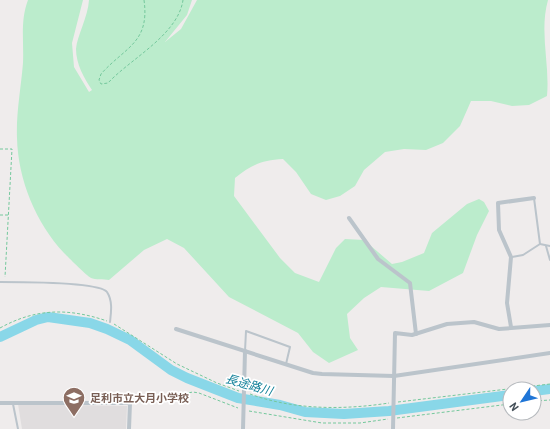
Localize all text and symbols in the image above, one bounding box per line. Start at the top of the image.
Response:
water label: 長途路川 [224,371,276,398]
north arrow [502,381,542,421]
school or university icon: 足利市立大月小学校 [61,385,87,418]
place label: 足利市立大月小学校 [90,391,189,404]
text: N [506,400,521,414]

